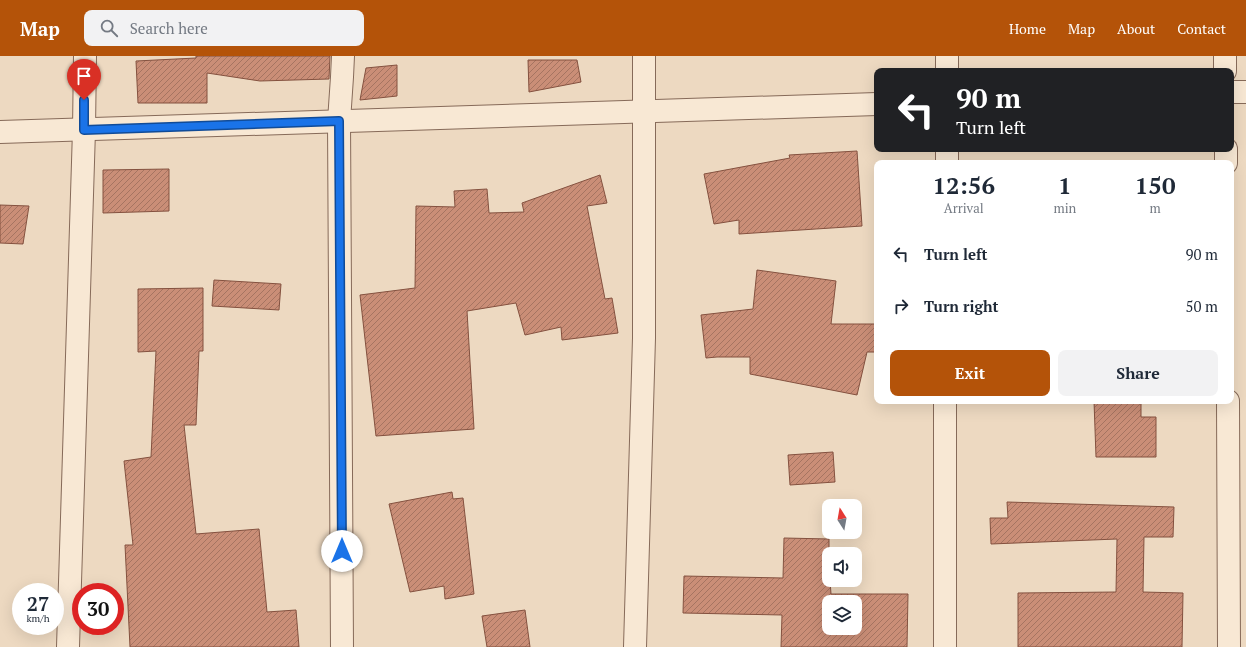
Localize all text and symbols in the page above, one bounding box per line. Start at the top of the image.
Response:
search box [84,10,364,46]
text: Map [20,16,60,41]
icon: search [98,17,120,39]
text: Search here [130,18,208,38]
text: Home [1009,19,1046,38]
text: Map [1068,19,1095,38]
text: About [1117,19,1155,38]
text: Contact [1177,19,1226,38]
pin [67,59,101,100]
icon: arrive [73,65,95,87]
text: 90 m [956,79,1021,116]
icon: left [890,84,942,136]
text: Turn left [956,115,1026,139]
text: 12:56 [932,169,995,201]
text: 1 [1058,169,1072,201]
text: 150 [1135,169,1175,201]
text: Arrival [944,199,984,217]
text: min [1053,199,1076,217]
text: m [1150,199,1161,217]
icon: left [890,243,912,265]
text: Turn left [924,244,988,264]
text: 90 m [1185,244,1218,264]
icon: right [890,295,912,317]
text: Turn right [924,296,999,316]
text: 50 m [1185,296,1218,316]
button: Exit [890,350,1050,396]
button: Share [1058,350,1218,396]
north arrow [822,499,862,539]
map controls [822,499,862,635]
position arrow [321,530,363,572]
button: sound [822,547,862,587]
speed limit sign: 30 [72,583,124,635]
text: 27 [27,590,49,617]
button: layers [822,595,862,635]
text: km/h [26,612,50,625]

